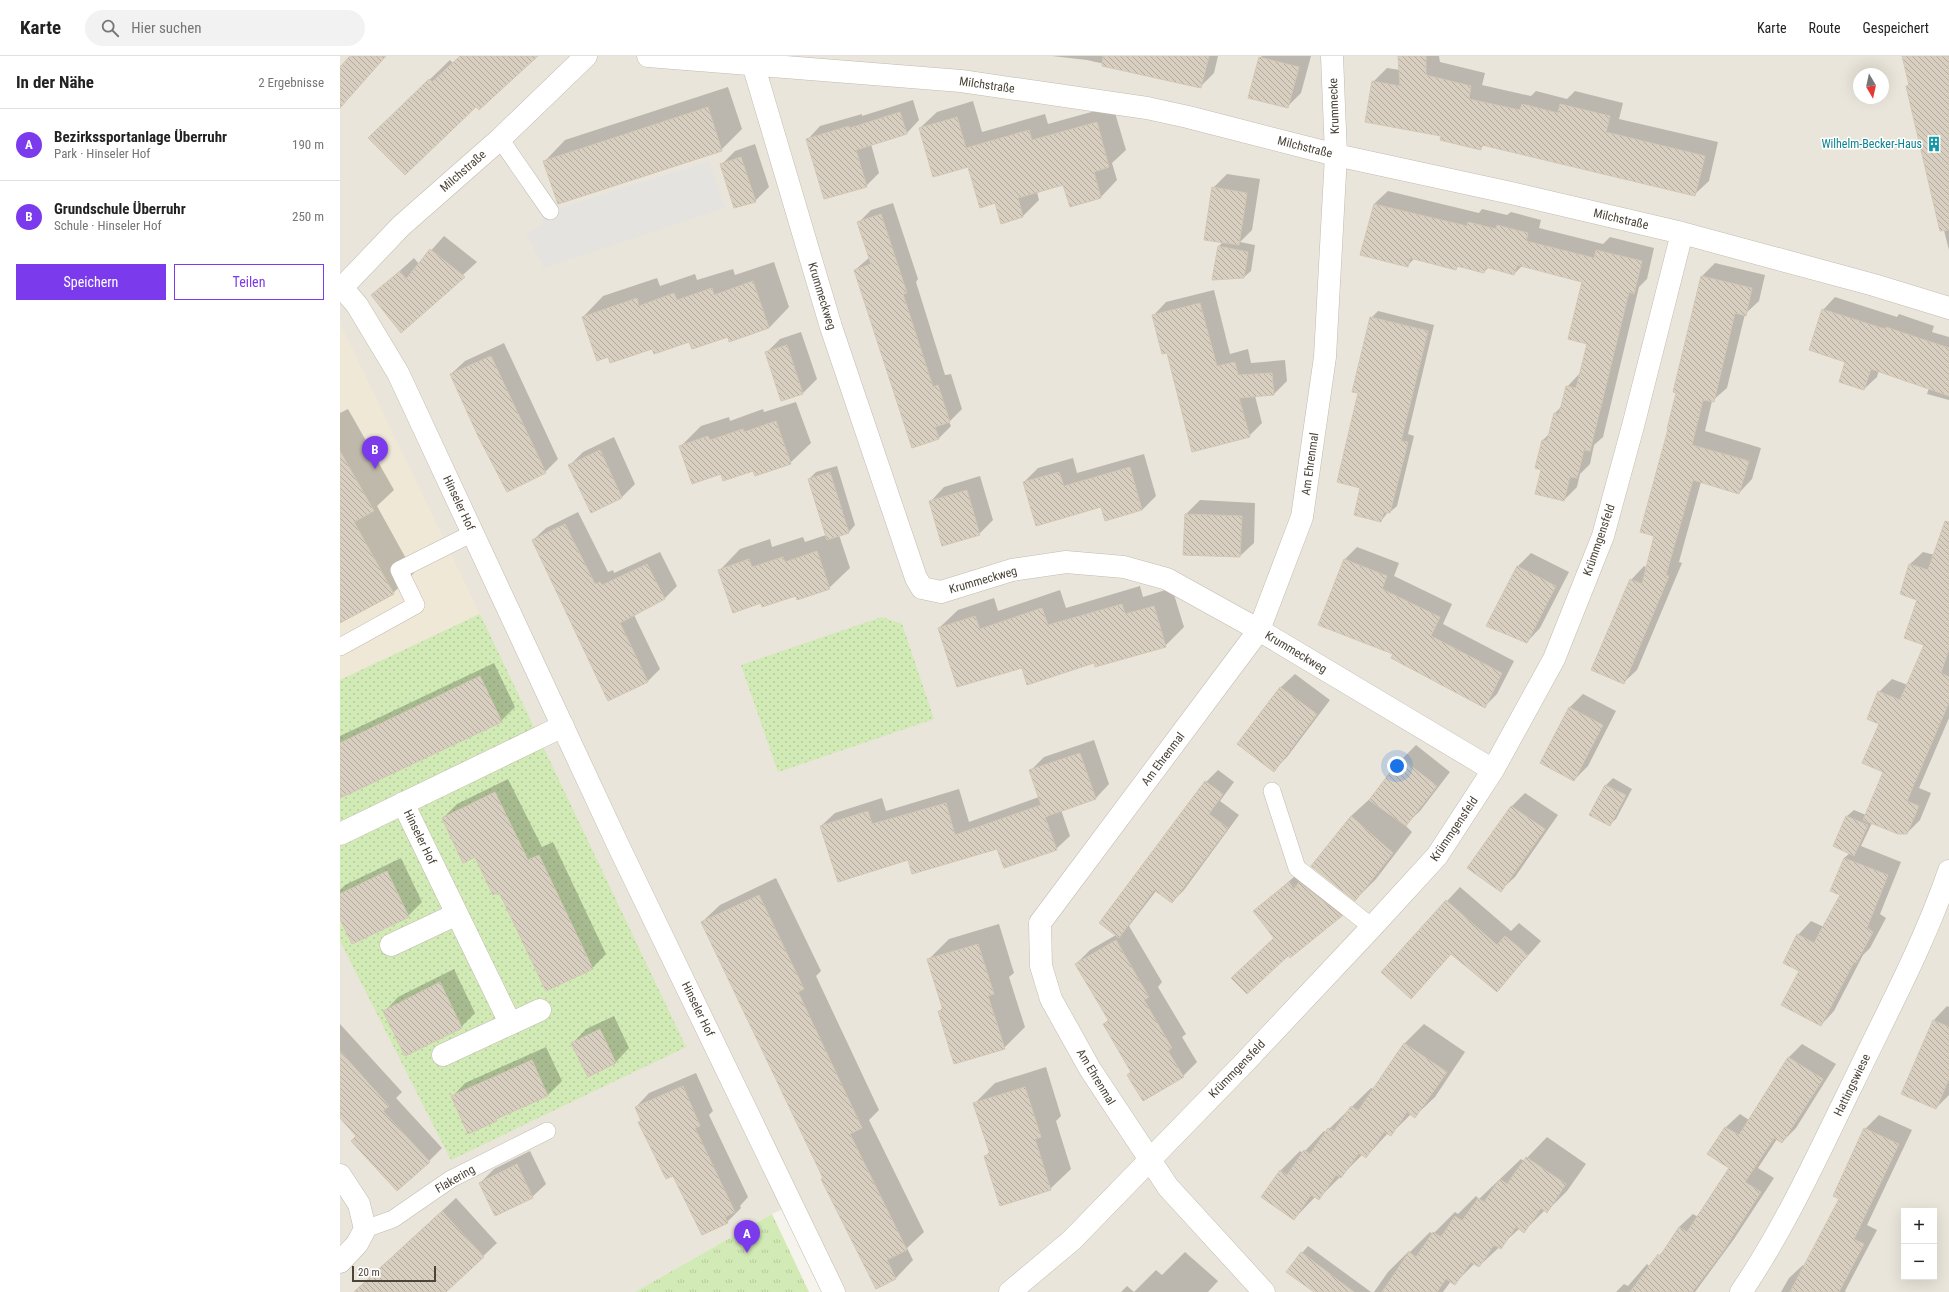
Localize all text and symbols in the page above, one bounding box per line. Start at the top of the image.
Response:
search box [85,10,365,46]
text: Karte [20,16,61,39]
icon: search [99,17,121,39]
text: Hier suchen [131,19,202,37]
text: Karte [1757,20,1787,36]
text: Route [1809,20,1841,36]
text: Gespeichert [1863,20,1929,36]
north arrow [1853,68,1889,104]
text: In der Nähe [16,72,94,92]
street label: Milchstraße [958,74,1016,96]
text: 2 Ergebnisse [258,75,324,90]
street label: Krummecke [1326,77,1342,134]
text: Bezirkssportanlage Überruhr [54,128,227,146]
street label: Milchstraße [1276,133,1334,161]
building icon: Wilhelm-Becker-Haus [1925,135,1943,153]
text: A [25,137,33,152]
text: 190 m [292,137,324,152]
place label: Wilhelm-Becker-Haus [1821,137,1922,151]
text: Park · Hinseler Hof [54,146,150,161]
street label: Milchstraße [437,147,489,195]
text: Grundschule Überruhr [54,200,186,218]
street label: Milchstraße [1592,206,1650,232]
text: B [25,209,33,224]
text: 250 m [292,209,324,224]
text: Schule · Hinseler Hof [54,218,162,233]
street label: Krummeckweg [805,260,839,332]
button: Speichern [16,264,166,300]
button: Teilen [174,264,324,300]
street label: Am Ehrenmal [1299,432,1321,496]
pin: B [362,436,388,469]
street label: Hinseler Hof [440,473,478,533]
street label: Krümmgensfeld [1580,502,1618,578]
street label: Krummeckweg [947,564,1019,596]
street label: Krummeckweg [1262,628,1330,676]
street label: Am Ehrenmal [1138,730,1188,788]
your location [1387,756,1407,776]
street label: Krümmgensfeld [1427,794,1481,864]
street label: Hinseler Hof [401,807,439,867]
street label: Hinseler Hof [679,979,717,1039]
street label: Krümmgensfeld [1206,1037,1268,1101]
street label: Am Ehrenmal [1074,1046,1118,1108]
street label: Hattingswiese [1831,1051,1873,1118]
street label: Flakering [433,1162,477,1196]
map controls [1901,1208,1937,1280]
button: + [1901,1208,1937,1244]
pin: A [734,1220,760,1253]
button: − [1901,1244,1937,1280]
scale bar [352,1264,436,1283]
text: 20 m [358,1266,380,1279]

